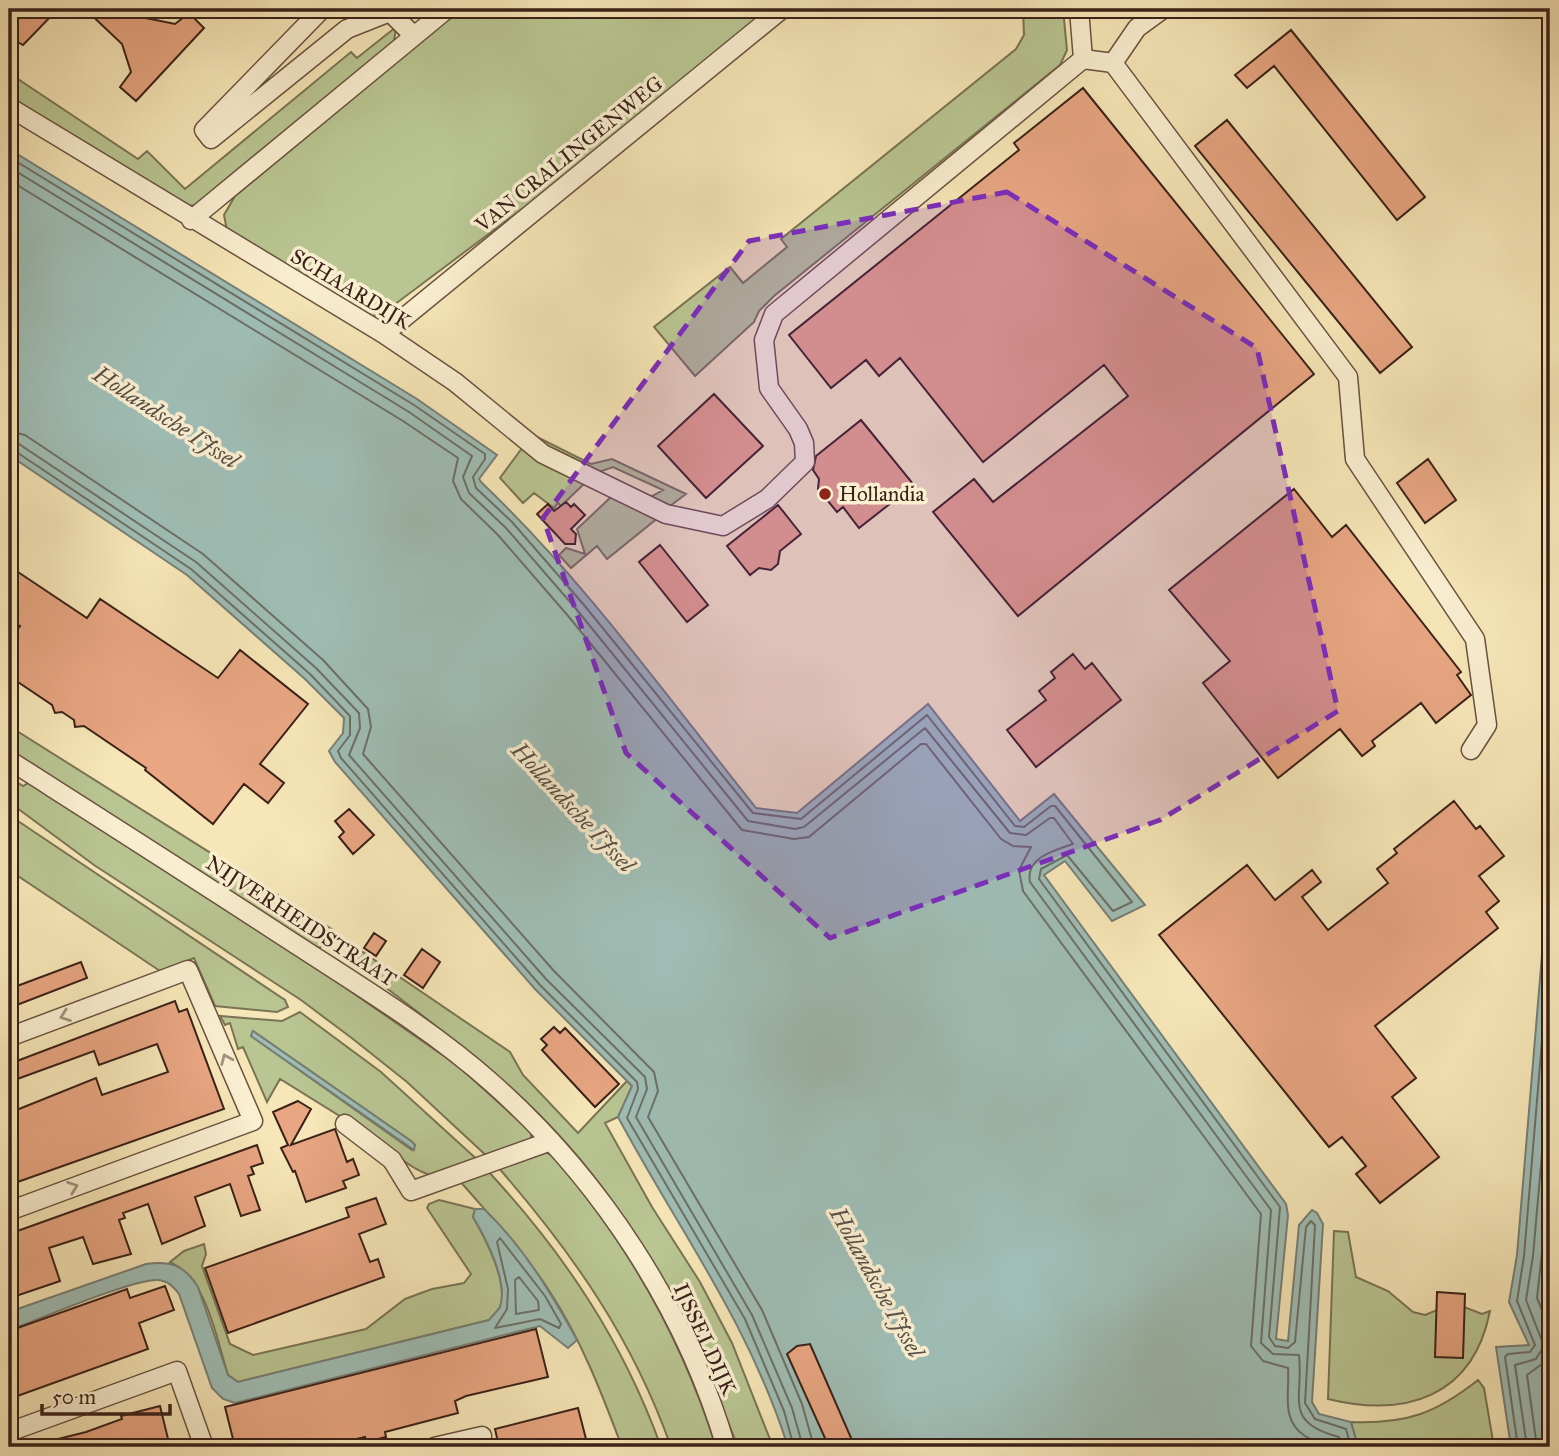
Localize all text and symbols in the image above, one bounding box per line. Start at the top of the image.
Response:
street label: VAN CRALINGENWEG [469,70,668,238]
street label: SCHAARDIJK [286,243,417,336]
water label: Hollandsche IJssel [87,359,246,475]
place label: Hollandia [839,481,924,507]
marker: Hollandia [817,486,833,502]
water label: Hollandsche IJssel [505,735,642,879]
street label: NIJVERHEIDSTRAAT [201,850,401,992]
one-way arrow [59,1008,71,1022]
one-way arrow [220,1054,234,1066]
one-way arrow [66,1182,78,1196]
water label: Hollandsche IJssel [824,1201,931,1364]
street label: IJSSELDIJK [668,1279,743,1400]
scale bar [42,1372,170,1416]
text: 50 m [52,1384,97,1410]

